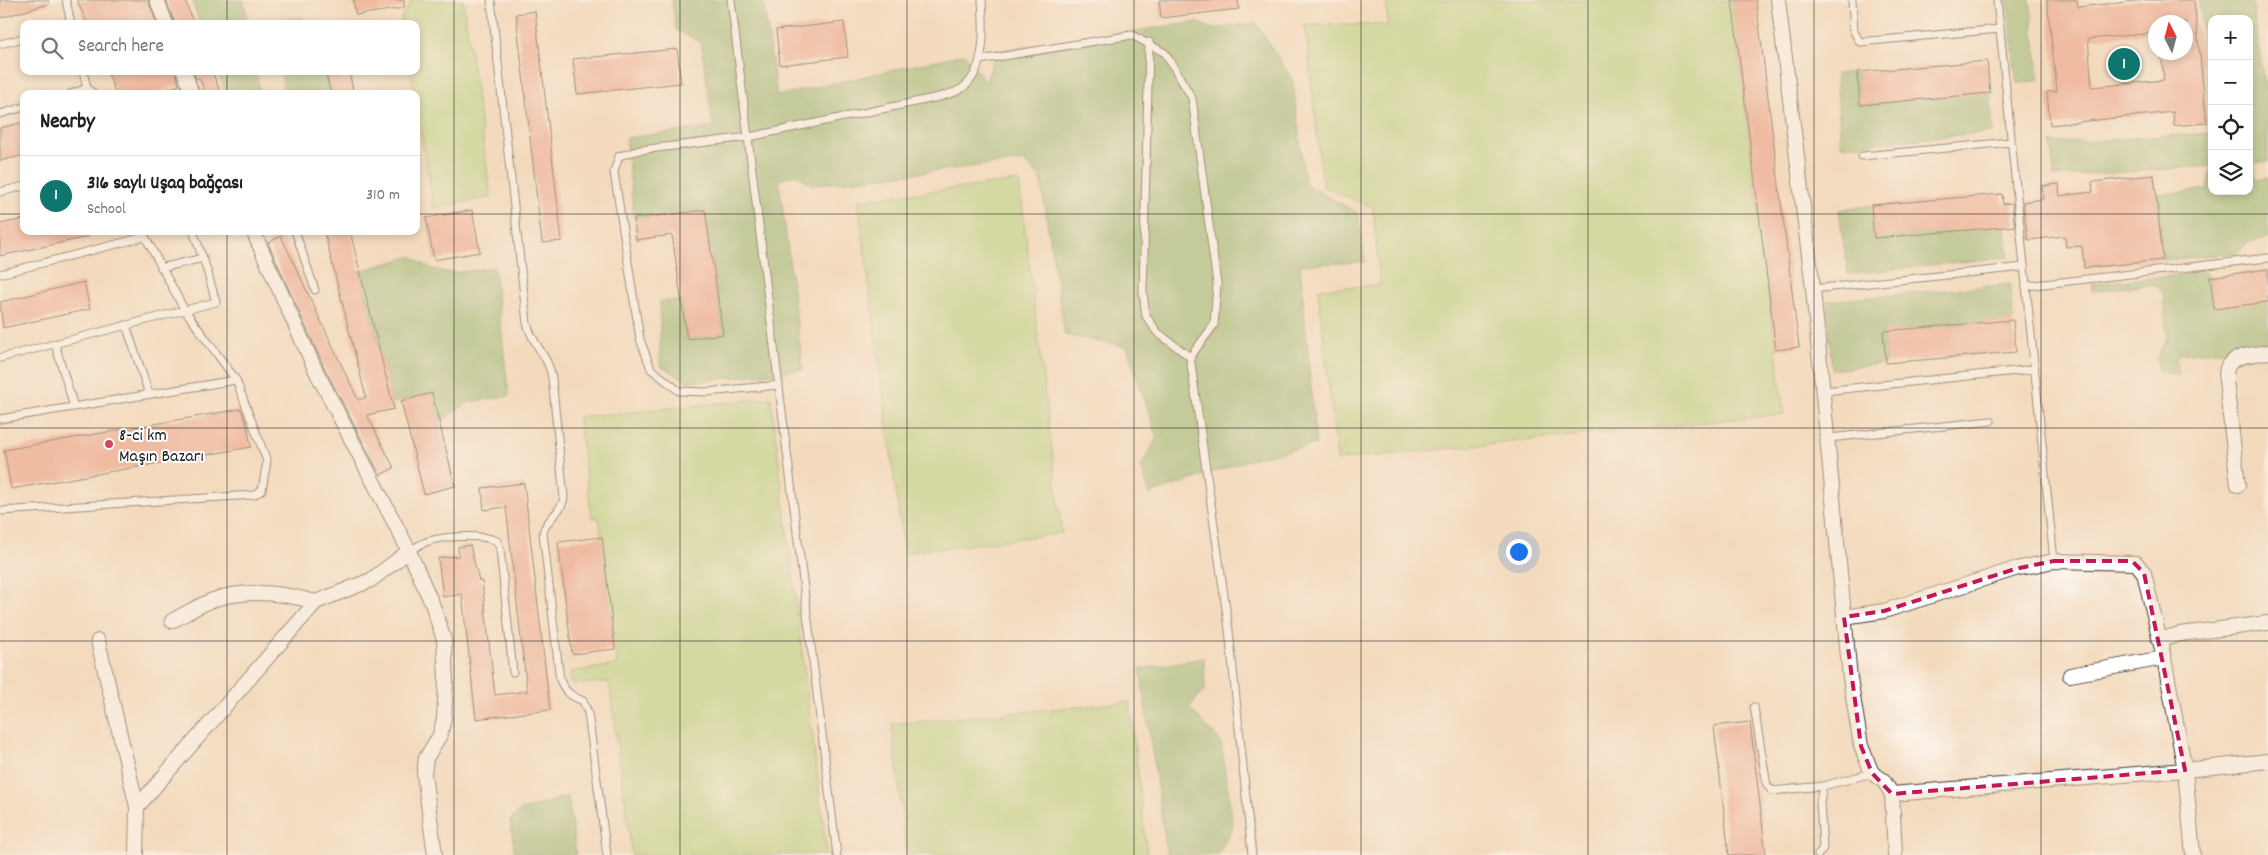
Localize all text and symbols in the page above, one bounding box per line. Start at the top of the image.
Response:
north arrow [2148,15,2193,60]
map controls [2208,15,2253,195]
button: + [2208,15,2253,60]
search box [20,20,420,75]
icon: search [38,34,66,62]
text: Search here [78,34,164,61]
pin: 1 [2108,45,2140,83]
button: − [2208,60,2253,105]
button: locate [2208,105,2253,150]
text: Nearby [40,108,95,138]
button: layers [2208,150,2253,195]
text: 316 saylı Uşaq bağçası [87,171,243,198]
text: 1 [54,184,58,207]
text: 310 m [366,184,400,207]
text: School [87,198,126,221]
place label: 8-ci km Maşın Bazarı [119,424,204,470]
marker: 8-ci km Maşın Bazarı [103,438,115,450]
your location [1506,539,1532,565]

